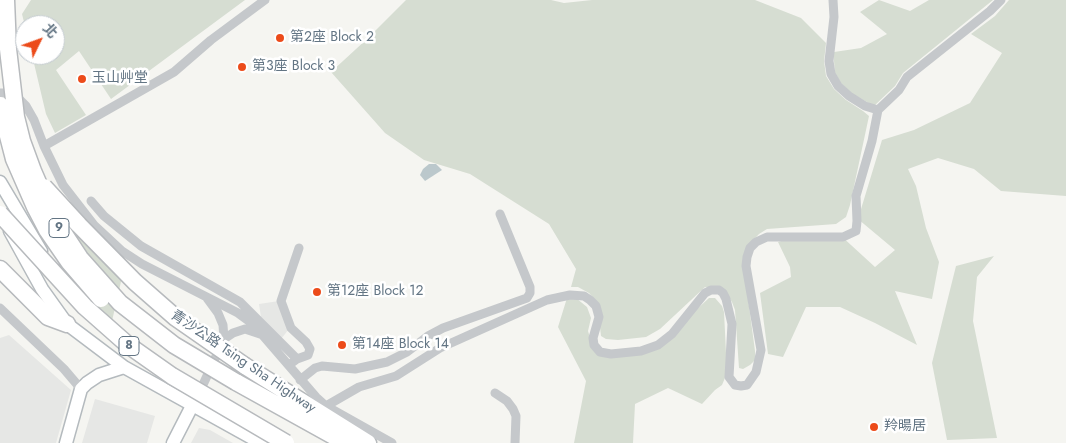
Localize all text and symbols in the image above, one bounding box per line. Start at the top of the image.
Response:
north arrow [15,15,65,65]
text: 北 [38,19,63,43]
place label: 第2座 Block 2 [290,30,374,46]
marker: 第2座 Block 2 [274,32,286,44]
place label: 第3座 Block 3 [252,59,335,75]
marker: 第3座 Block 3 [236,61,248,73]
place label: 玉山艸堂 [92,71,148,87]
marker: 玉山艸堂 [76,73,88,85]
road number: 9 [49,218,69,238]
place label: 第12座 Block 12 [327,284,423,300]
marker: 第12座 Block 12 [311,286,323,298]
street label: 青沙公路 Tsing Sha Highway [167,307,319,417]
road number: 8 [119,336,139,356]
place label: 第14座 Block 14 [352,337,449,353]
marker: 第14座 Block 14 [336,339,348,351]
place label: 羚暘居 [884,419,926,435]
marker: 羚暘居 [868,421,880,433]

